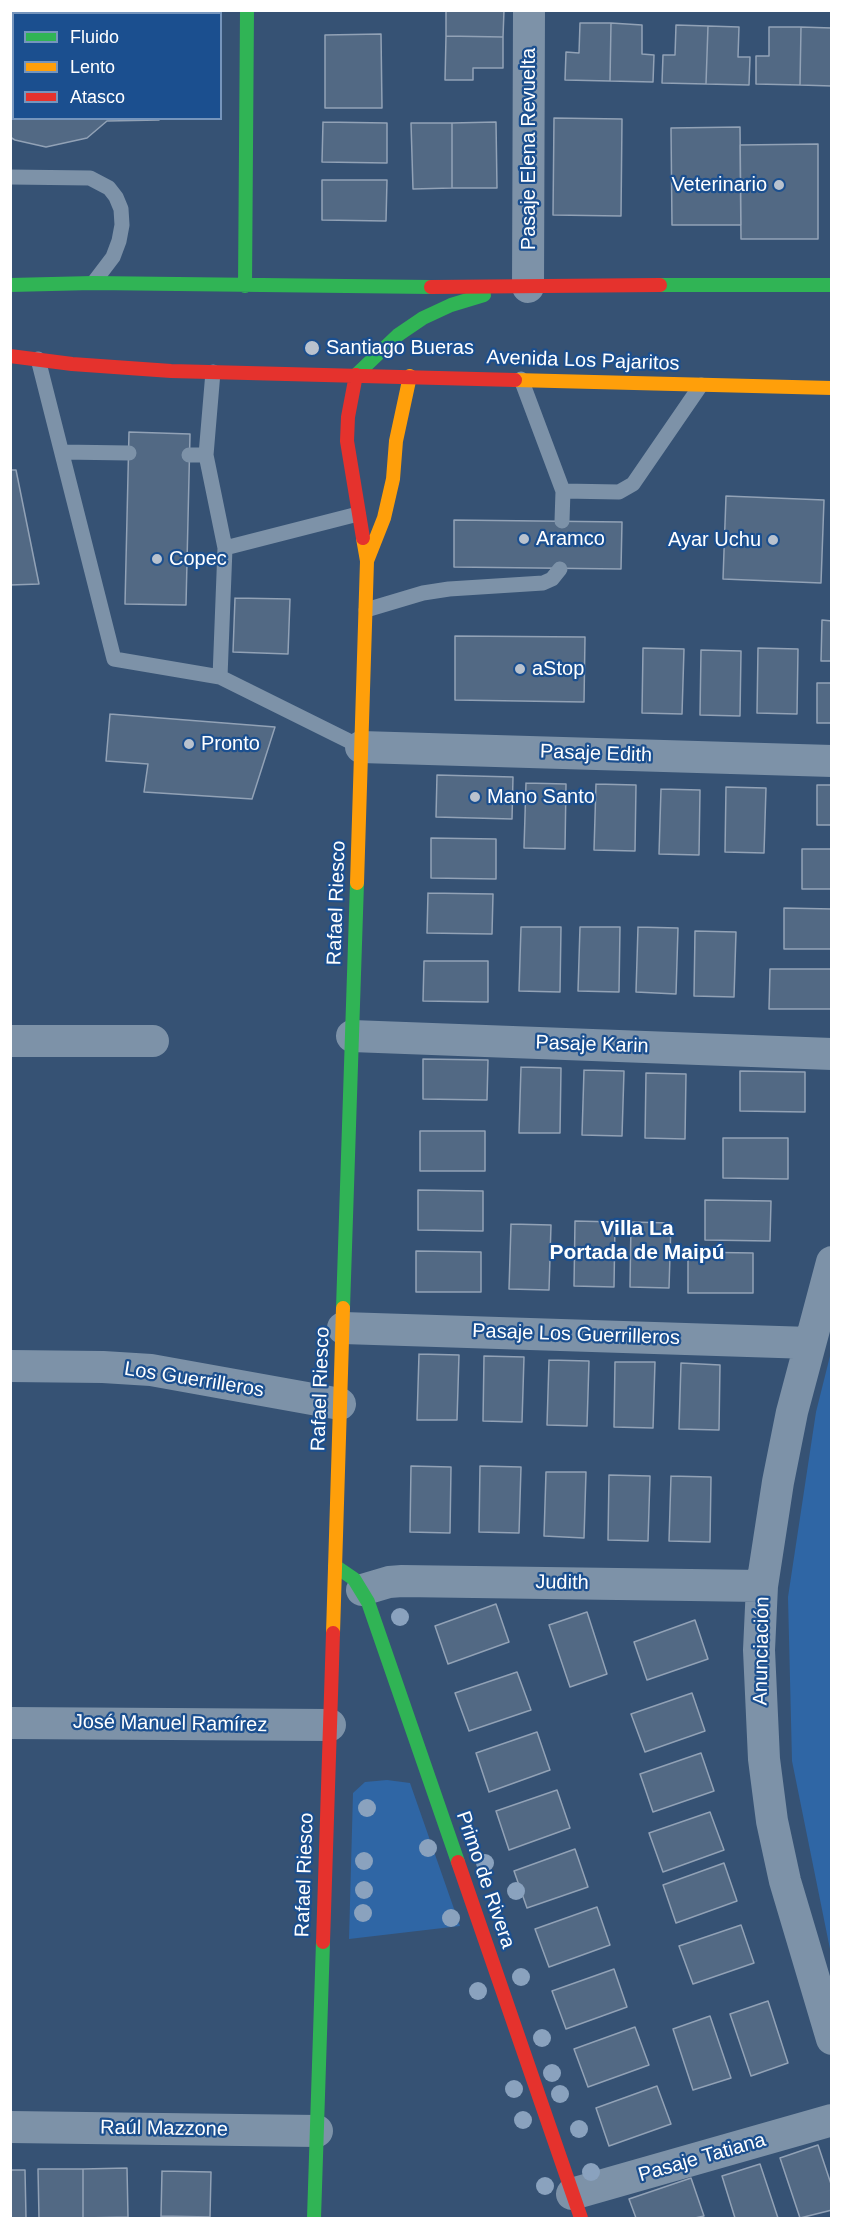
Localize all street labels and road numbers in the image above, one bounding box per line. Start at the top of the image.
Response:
street label: Pasaje Elena Revuelta [517,48,541,250]
street label: Avenida Los Pajaritos [486,346,680,376]
street label: Pasaje Edith [539,740,653,768]
street label: Rafael Riesco [323,840,351,966]
street label: Pasaje Karin [535,1031,649,1059]
street label: Pasaje Los Guerrilleros [472,1319,680,1351]
street label: Rafael Riesco [307,1326,335,1452]
street label: Los Guerrilleros [122,1357,266,1403]
street label: Judith [535,1571,589,1595]
street label: Anunciación [749,1596,775,1706]
street label: José Manuel Ramírez [73,1710,267,1738]
street label: Primo de Rivera [450,1808,520,1952]
street label: Rafael Riesco [291,1812,319,1938]
street label: Raúl Mazzone [100,2116,228,2142]
street label: Pasaje Tatiana [636,2128,768,2188]

